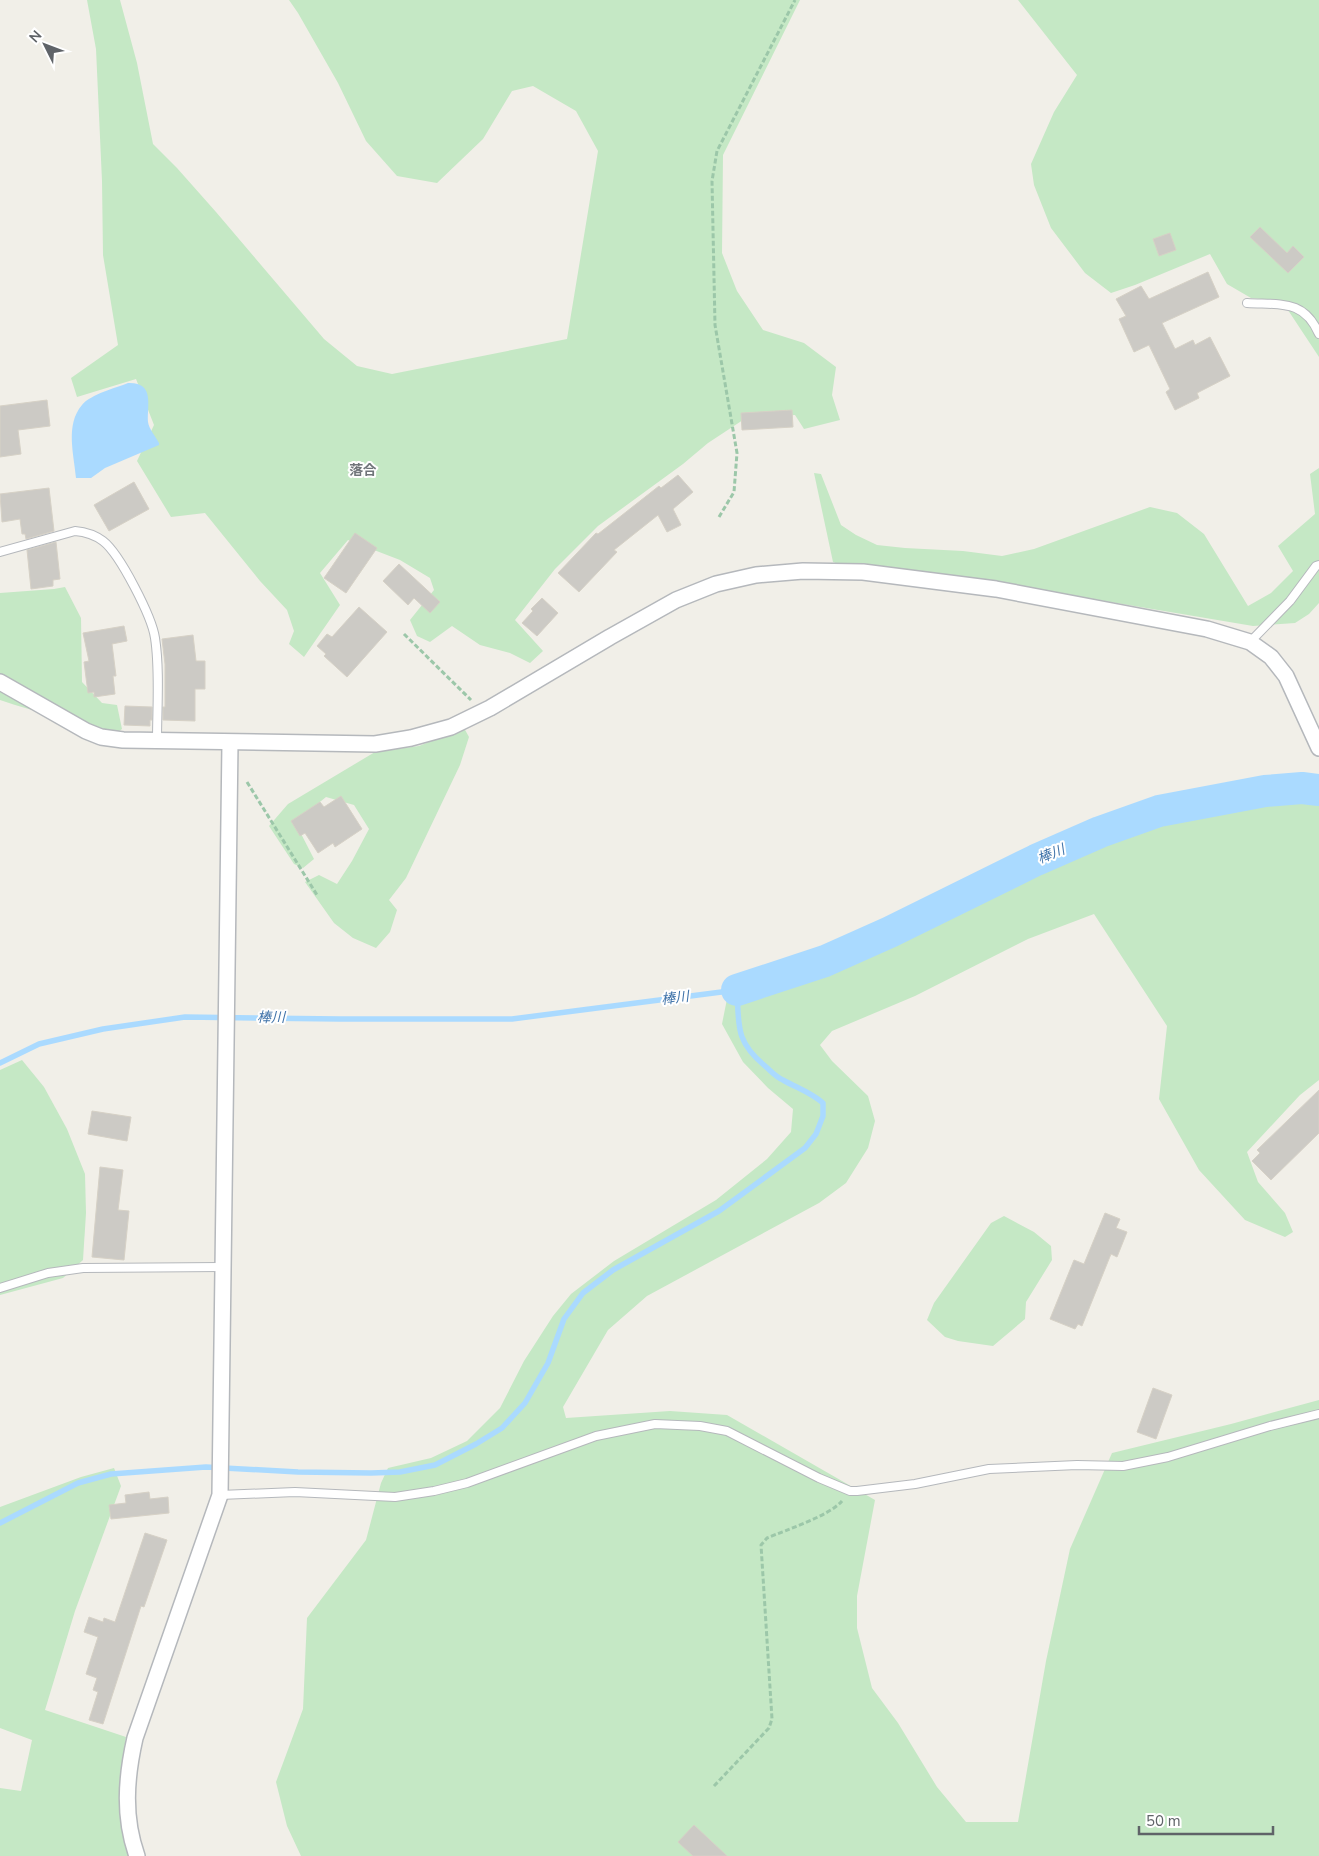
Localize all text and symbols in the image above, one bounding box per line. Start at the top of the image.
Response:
north arrow [20,20,70,70]
text: N [25,26,46,47]
district label: 落合 [349,461,377,480]
water label: 棒川 [1034,839,1069,868]
water label: 棒川 [660,987,692,1009]
water label: 棒川 [257,1008,287,1027]
scale bar [1139,1804,1273,1836]
text: 50 m [1146,1811,1181,1831]

